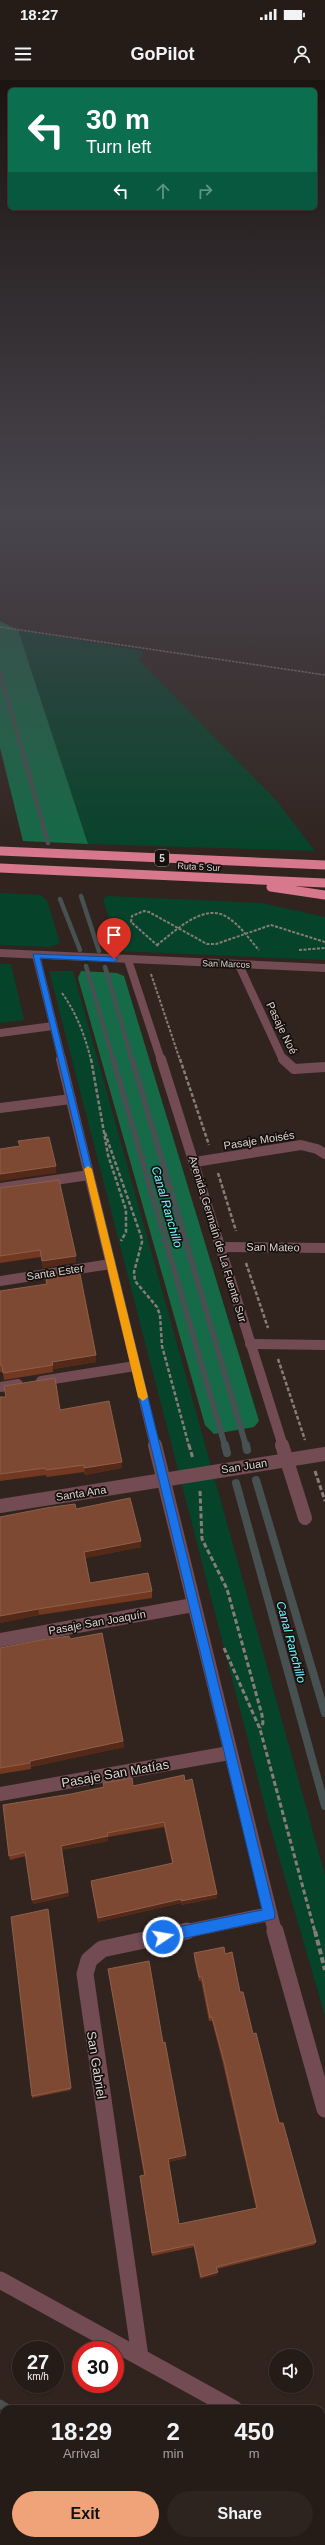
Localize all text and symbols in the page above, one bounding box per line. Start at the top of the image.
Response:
text: 18:27 [20,6,58,23]
icon: menu [12,43,34,65]
icon: person [291,43,313,65]
text: GoPilot [131,44,195,64]
icon: left [20,104,72,156]
text: 30 m [86,104,150,135]
text: Turn left [86,137,151,157]
icon: left [110,180,132,202]
icon: ahead [152,180,174,202]
icon: right [194,180,216,202]
road number: 5 [155,850,169,866]
street label: Ruta 5 Sur [177,861,221,873]
pin [97,918,131,959]
icon: arrive [103,924,125,946]
street label: San Marcos [202,958,251,970]
street label: Pasaje Noé [264,1000,300,1056]
street label: Pasaje Moisés [223,1128,296,1152]
street label: Avenida Germaín de La Fuente Sur [187,1154,249,1324]
water label: Canal Ranchillo [149,1165,185,1250]
street label: San Mateo [246,1241,300,1253]
street label: Santa Ester [26,1262,85,1282]
street label: San Juan [220,1456,268,1476]
street label: Santa Ana [55,1483,108,1503]
water label: Canal Ranchillo [273,1600,309,1685]
street label: Pasaje San Joaquín [47,1608,147,1636]
street label: Pasaje San Matías [60,1757,171,1790]
position arrow [142,1916,184,1958]
street label: San Gabriel [84,2030,109,2100]
speed limit sign: 30 [72,2341,124,2393]
map controls [269,2349,313,2393]
button: sound [269,2349,313,2393]
text: 27 [27,2351,49,2373]
text: km/h [27,2371,49,2382]
text: 18:29 [51,2418,112,2445]
text: 2 [166,2418,180,2445]
text: 450 [234,2418,274,2445]
text: Arrival [63,2446,100,2461]
text: min [163,2446,184,2461]
text: m [249,2446,260,2461]
button: Exit [12,2491,159,2537]
button: Share [167,2491,313,2537]

